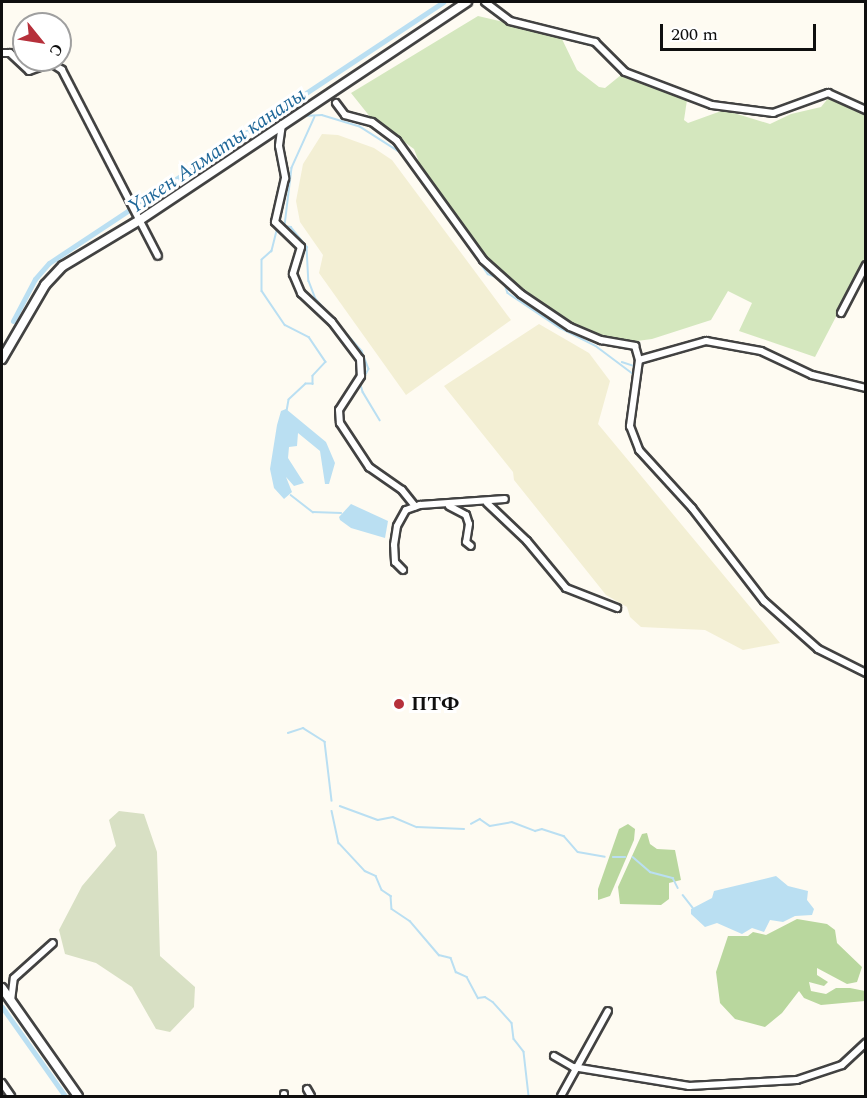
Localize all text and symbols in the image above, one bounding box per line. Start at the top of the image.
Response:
north arrow [12,12,72,72]
scale bar [663,12,819,50]
text: 200 m [671,21,718,48]
text: С [43,39,69,61]
water label: Үлкен Алматы каналы [123,82,311,220]
place label: ПТФ [411,692,459,716]
marker: ПТФ [392,697,406,711]

